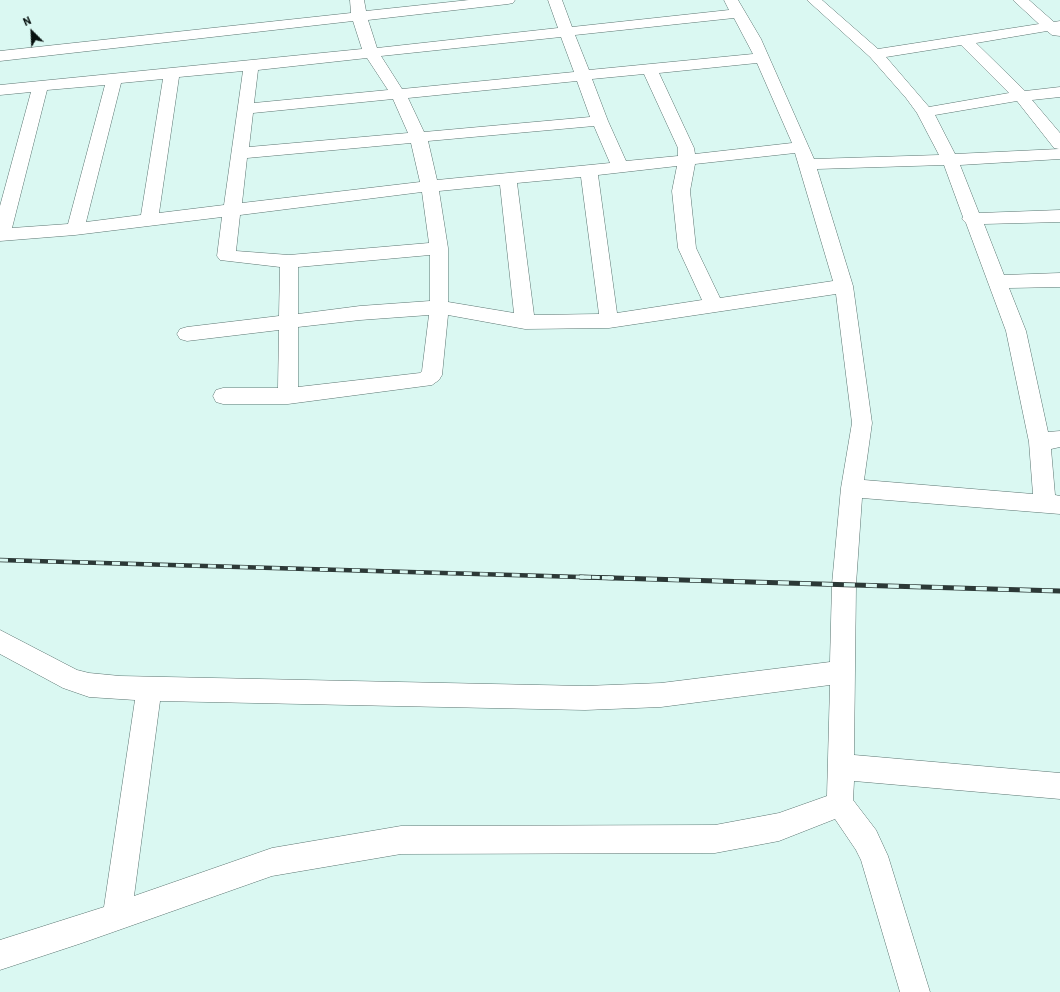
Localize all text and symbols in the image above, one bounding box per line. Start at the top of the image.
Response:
north arrow [12,12,52,52]
text: N [21,13,33,28]

